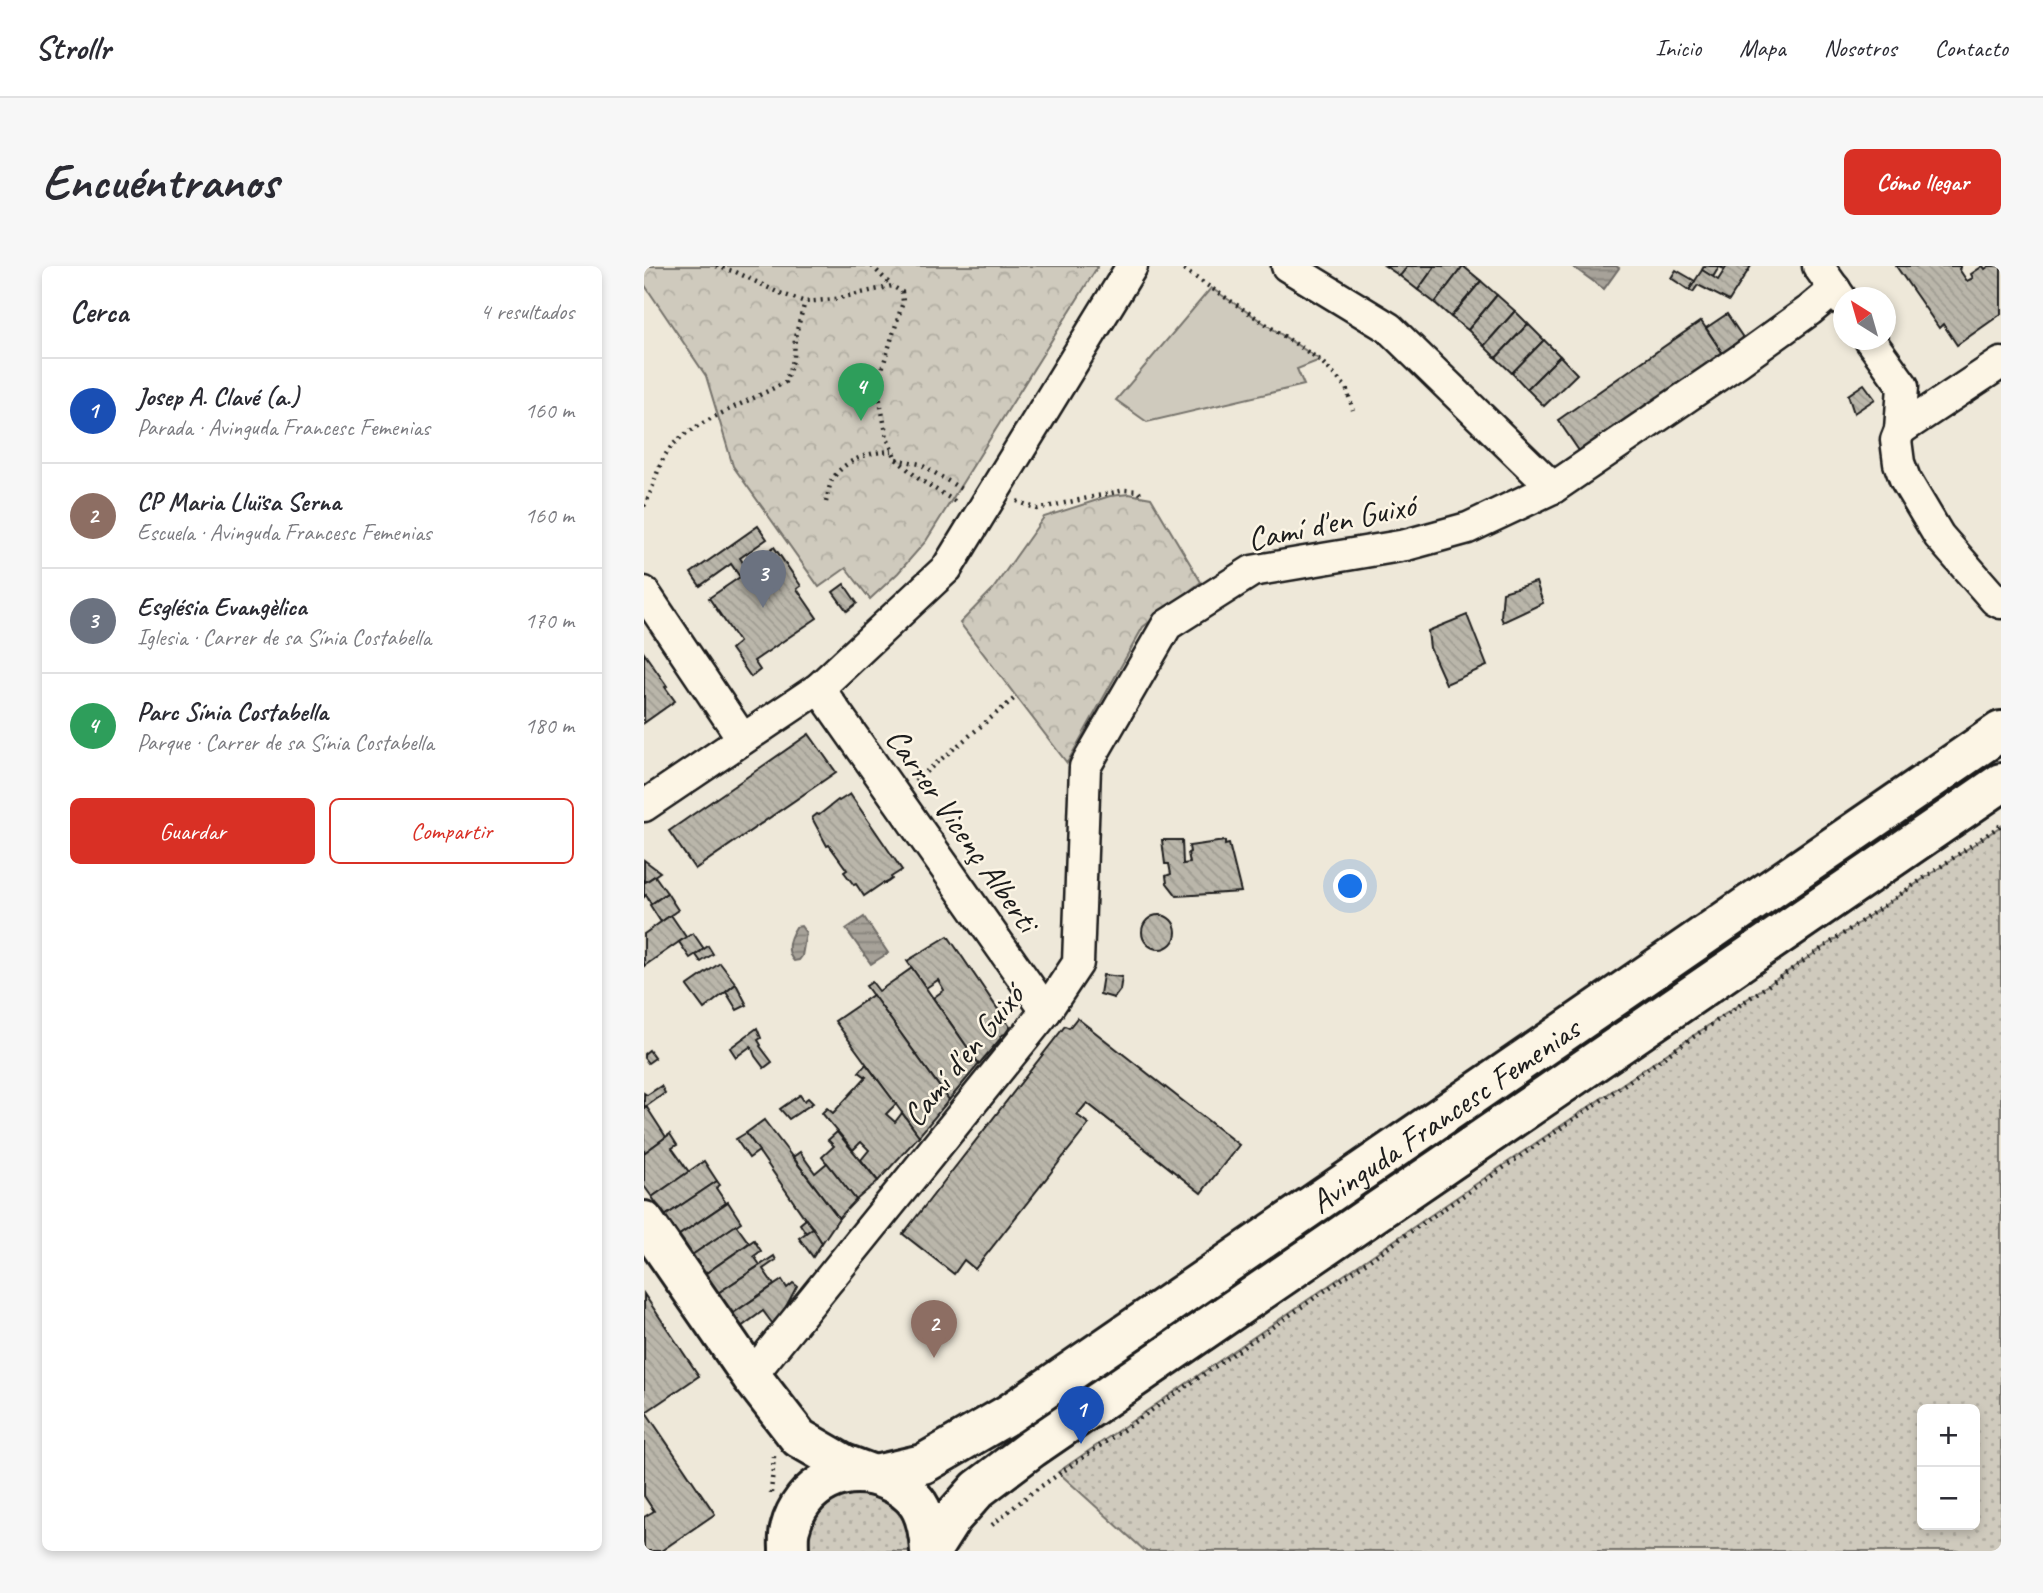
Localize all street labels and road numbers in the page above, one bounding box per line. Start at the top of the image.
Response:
street label: Camí d'en Guixó [1243,483,1423,560]
street label: Carrer Vicenç Alberti [876,719,1050,943]
street label: Camí d'en Guixó [893,973,1035,1135]
street label: Avinguda Francesc Femenias [1302,1006,1590,1223]

